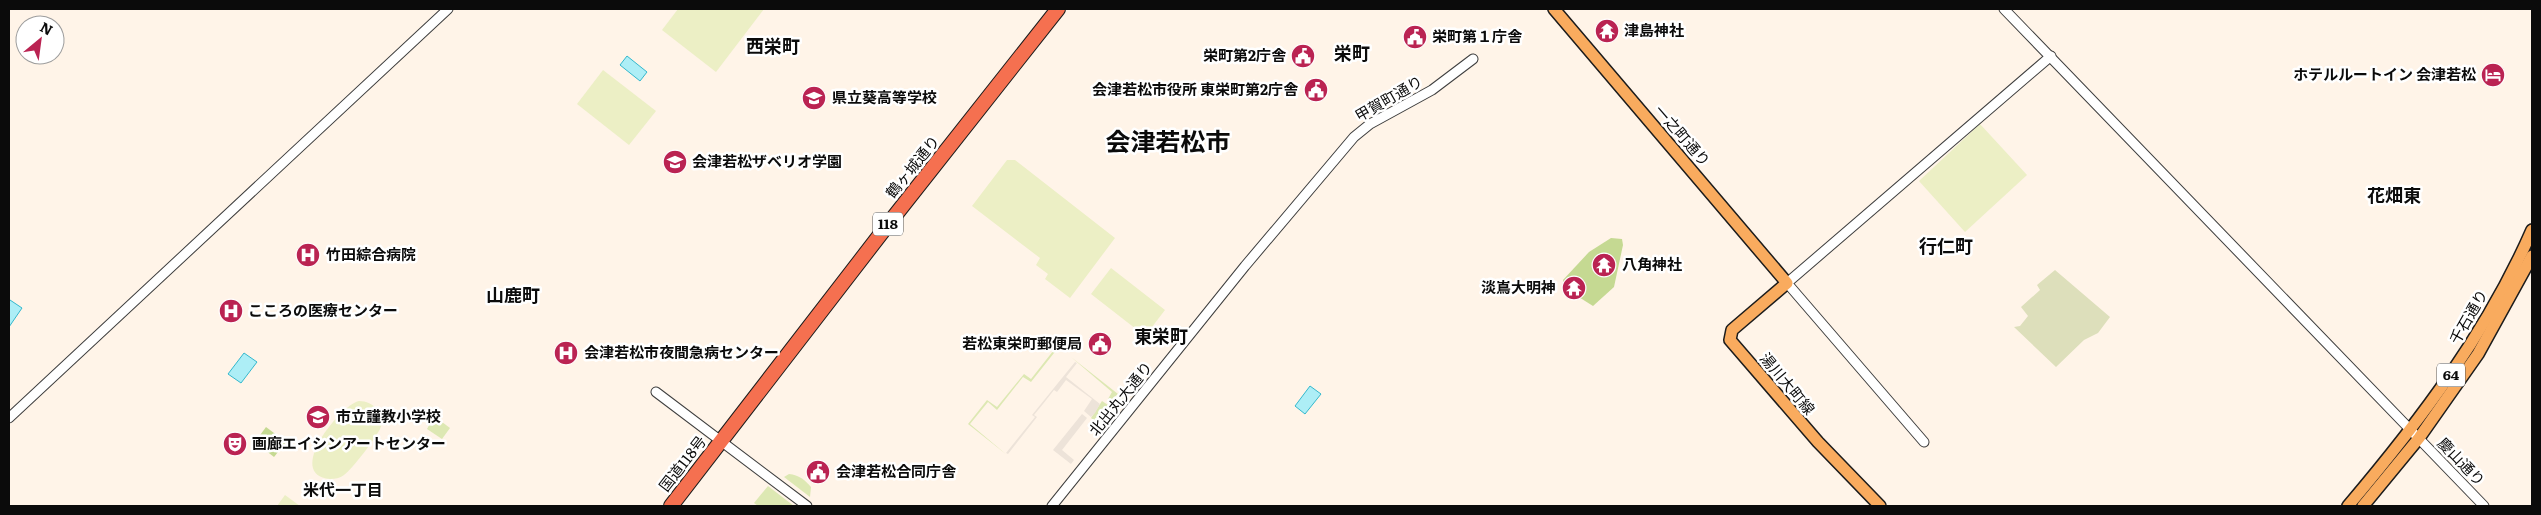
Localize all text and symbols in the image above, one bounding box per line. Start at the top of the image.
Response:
north arrow [15,15,65,65]
text: N [37,16,57,39]
temple icon: 津島神社 [1594,18,1620,44]
place label: 津島神社 [1624,18,1684,41]
public building icon: 栄町第１庁舎 [1402,24,1428,50]
place label: 栄町第１庁舎 [1432,24,1523,47]
district label: 西栄町 [746,32,800,59]
district label: 栄町 [1334,39,1370,66]
place label: 栄町第2庁舎 [1203,43,1287,66]
public building icon: 栄町第2庁舎 [1290,43,1316,69]
place label: ホテルルートイン 会津若松 [2293,62,2476,85]
hotel icon: ホテルルートイン 会津若松 [2480,62,2506,88]
street label: 甲賀町通り [1350,69,1426,126]
place label: 会津若松市役所 東栄町第2庁舎 [1092,77,1299,100]
public building icon: 会津若松市役所 東栄町第2庁舎 [1303,77,1329,103]
school or university icon: 県立葵高等学校 [801,85,827,111]
place label: 県立葵高等学校 [832,85,937,108]
street label: 一之町通り [1650,99,1716,171]
district label: 会津若松市 [1105,122,1231,159]
street label: 鶴ヶ城通り [879,130,944,202]
school or university icon: 会津若松ザベリオ学園 [662,149,688,175]
place label: 会津若松ザベリオ学園 [692,149,842,172]
district label: 花畑東 [2367,181,2421,208]
road number: 118 [873,212,903,235]
district label: 行仁町 [1919,232,1973,259]
hospital icon: 竹田綜合病院 [295,242,321,268]
place label: 竹田綜合病院 [326,242,416,265]
temple icon: 八角神社 [1591,252,1617,278]
place label: 八角神社 [1622,252,1682,275]
place label: 淡嶌大明神 [1481,275,1556,298]
temple icon: 淡嶌大明神 [1561,275,1587,301]
district label: 山鹿町 [486,281,540,308]
street label: 千石通り [2443,285,2493,348]
hospital icon: こころの医療センター [218,298,244,324]
place label: こころの医療センター [248,298,398,321]
district label: 東栄町 [1134,322,1188,349]
place label: 若松東栄町郵便局 [962,331,1082,354]
public building icon: 若松東栄町郵便局 [1087,331,1113,357]
hospital icon: 会津若松市夜間急病センター [553,340,579,366]
place label: 会津若松市夜間急病センター [584,340,779,363]
street label: 湯川大町線 [1755,347,1821,419]
street label: 北出丸大通り [1083,356,1157,440]
road number: 64 [2437,364,2465,386]
school or university icon: 市立謹教小学校 [305,404,331,430]
place label: 市立謹教小学校 [336,404,441,427]
street label: 国道118号 [653,430,711,496]
theatre icon: 画廊エイシンアートセンター [222,431,248,457]
place label: 画廊エイシンアートセンター [252,431,446,454]
street label: 慶山通り [2433,431,2491,491]
public building icon: 会津若松合同庁舎 [805,459,831,485]
place label: 会津若松合同庁舎 [836,459,957,482]
district label: 米代一丁目 [303,477,383,501]

